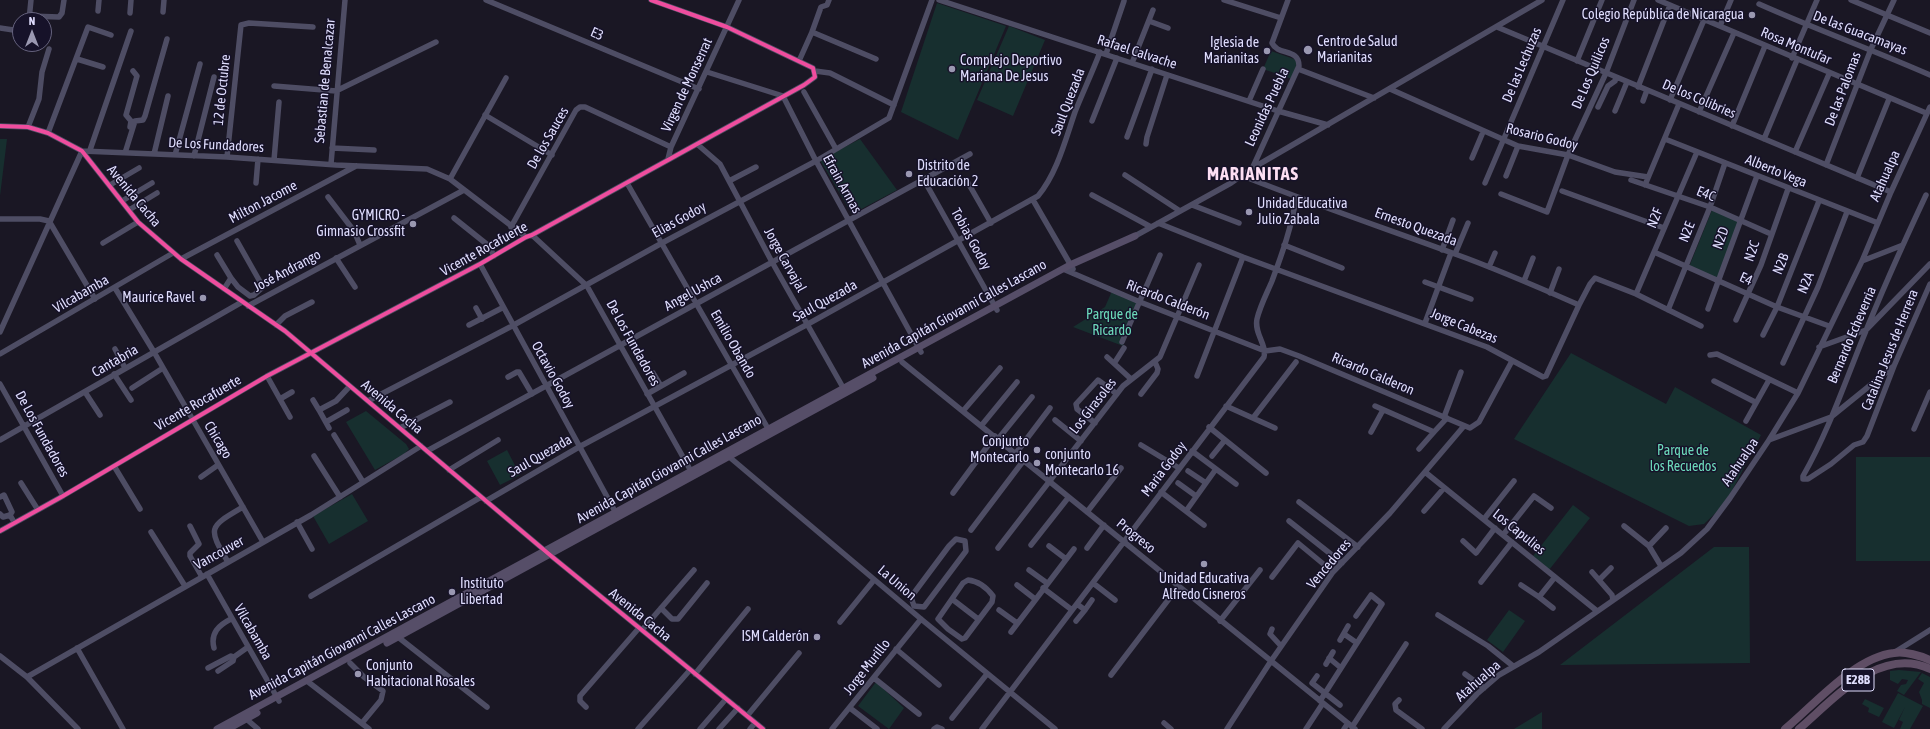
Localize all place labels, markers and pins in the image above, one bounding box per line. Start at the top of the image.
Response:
place label: Colegio República de Nicaragua [1582,7,1744,23]
marker: Colegio República de Nicaragua [1747,10,1757,20]
place label: Centro de Salud Marianitas [1317,34,1398,66]
place label: Iglesia de Marianitas [1204,35,1259,68]
marker: Centro de Salud Marianitas [1302,44,1314,56]
marker: Iglesia de Marianitas [1262,46,1272,56]
place label: Complejo Deportivo Mariana De Jesus [960,53,1062,86]
marker: Complejo Deportivo Mariana De Jesus [947,64,957,74]
place label: Distrito de Educación 2 [917,158,978,190]
marker: Distrito de Educación 2 [904,169,914,179]
place label: Unidad Educativa Julio Zabala [1257,196,1347,228]
marker: Unidad Educativa Julio Zabala [1244,207,1254,217]
place label: GYMICRO - Gimnasio Crossfit [316,208,405,240]
marker: GYMICRO - Gimnasio Crossfit [408,219,418,229]
place label: Maurice Ravel [122,290,195,306]
marker: Maurice Ravel [198,293,208,303]
place label: Conjunto Montecarlo [970,434,1029,466]
marker: Conjunto Montecarlo [1032,445,1042,455]
place label: conjunto Montecarlo 16 [1045,447,1119,480]
marker: conjunto Montecarlo 16 [1032,458,1042,468]
marker: Unidad Educativa Alfredo Cisneros [1199,559,1209,569]
place label: Unidad Educativa Alfredo Cisneros [1159,571,1249,604]
place label: Instituto Libertad [460,576,504,608]
marker: Instituto Libertad [447,587,457,597]
place label: ISM Calderón [741,629,809,645]
marker: ISM Calderón [812,632,822,642]
place label: Conjunto Habitacional Rosales [366,658,475,690]
marker: Conjunto Habitacional Rosales [353,669,363,679]

